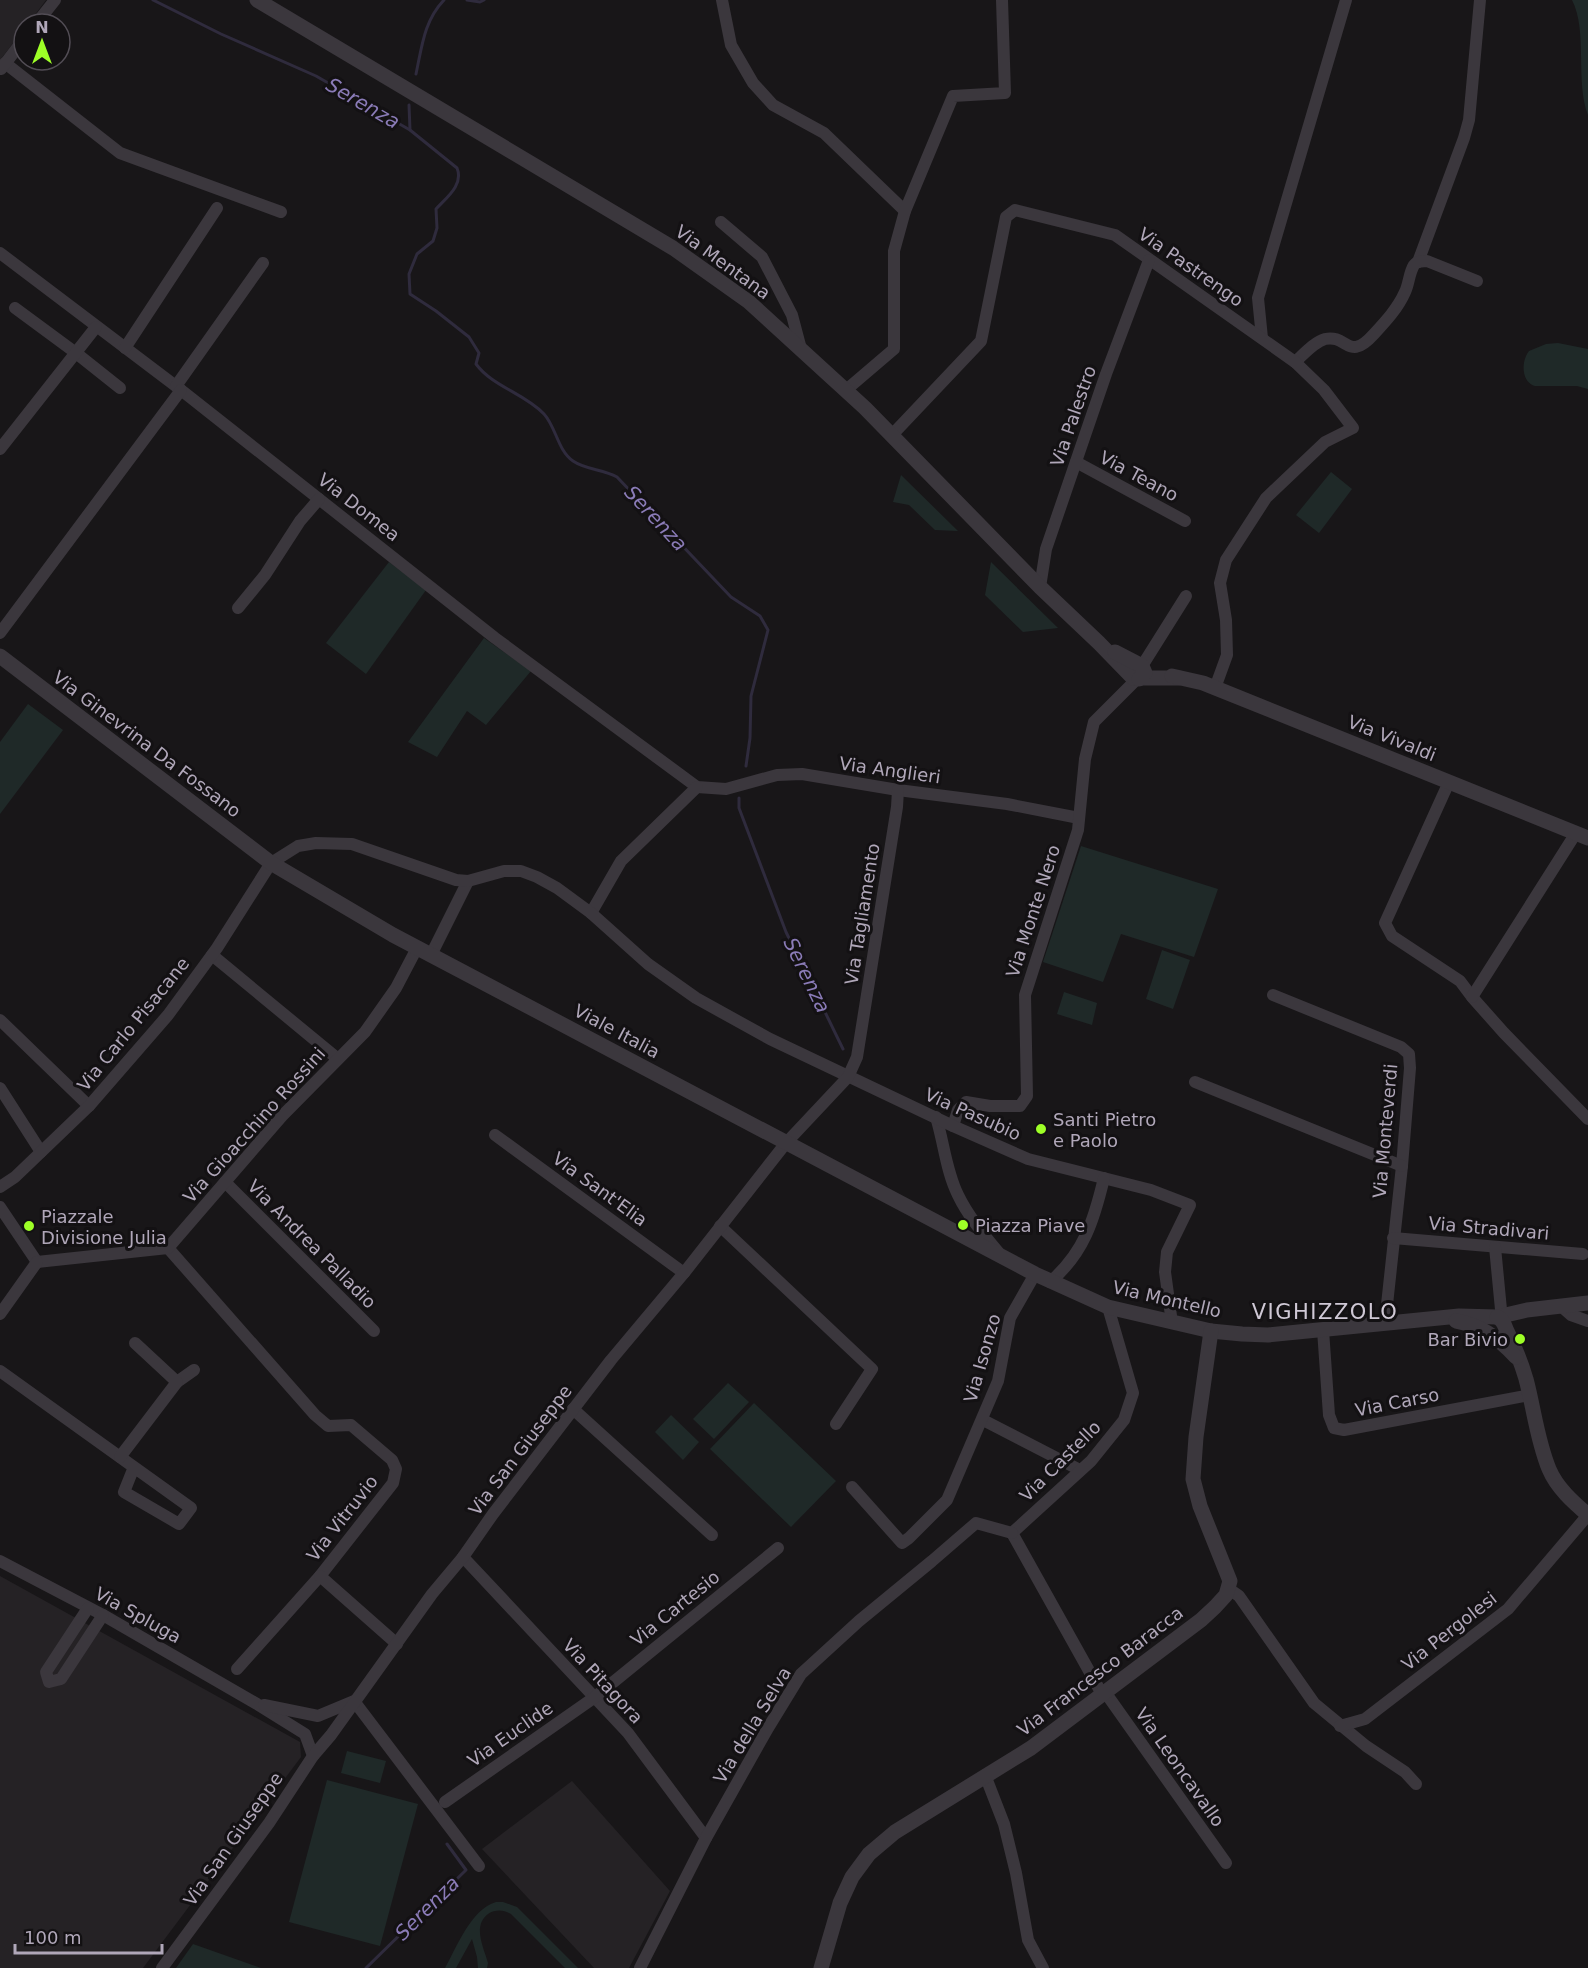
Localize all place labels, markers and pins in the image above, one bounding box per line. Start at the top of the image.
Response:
place label: Santi Pietro e Paolo [1053,1109,1156,1151]
marker: Santi Pietro e Paolo [1034,1122,1048,1136]
place label: Piazzale Divisione Julia [41,1206,167,1248]
place label: Piazza Piave [975,1215,1085,1236]
marker: Piazza Piave [956,1218,970,1232]
marker: Piazzale Divisione Julia [22,1219,36,1233]
place label: Bar Bivio [1427,1329,1508,1350]
marker: Bar Bivio [1513,1332,1527,1346]

